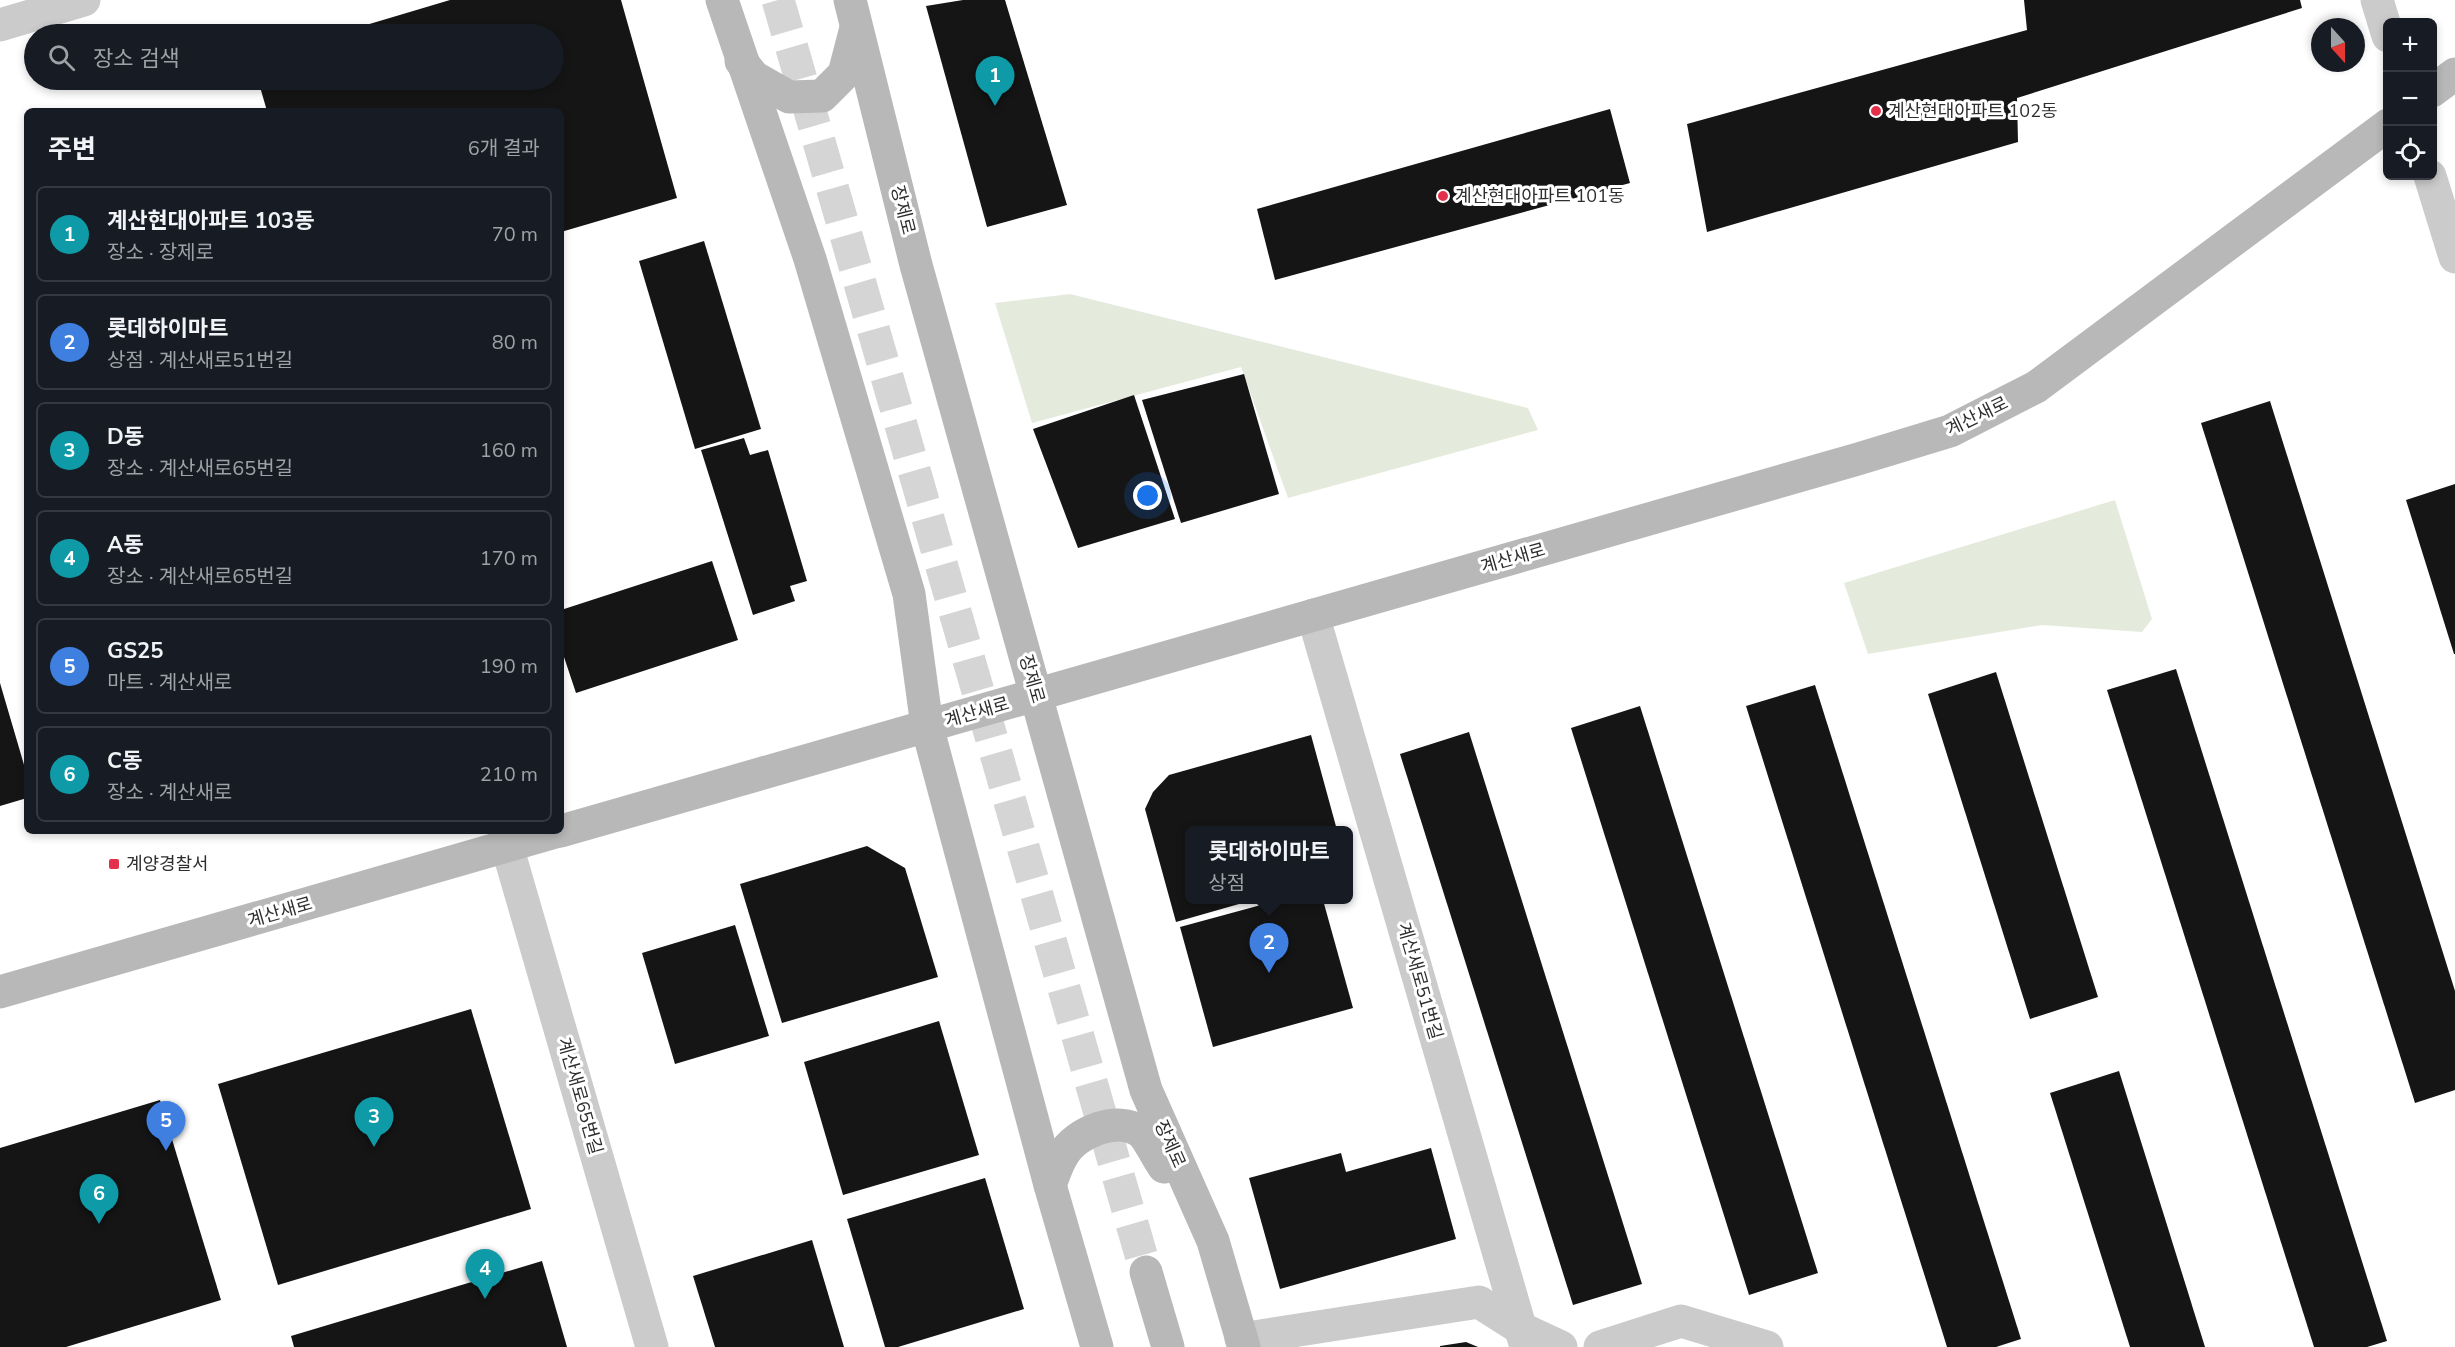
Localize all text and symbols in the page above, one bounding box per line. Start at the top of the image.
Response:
north arrow [2311,18,2365,72]
map controls [2383,18,2437,180]
button: + [2383,18,2437,72]
search box [24,24,564,90]
icon: search [45,41,78,74]
text: 장소 검색 [93,44,180,74]
pin: 1 [976,57,1014,106]
button: − [2383,72,2437,126]
place label: 계산현대아파트 102동 [1888,99,2058,123]
marker: 계산현대아파트 102동 [1869,104,1883,118]
button: locate [2383,126,2437,180]
text: 주변 [48,132,96,167]
text: 6개 결과 [468,135,540,162]
street label: 장제로 [885,183,921,237]
place label: 계산현대아파트 101동 [1455,184,1625,208]
marker: 계산현대아파트 101동 [1436,189,1450,203]
text: 계산현대아파트 103동 [107,206,314,236]
text: 1 [64,221,76,248]
text: 70 m [492,221,538,248]
text: 장소 · 장제로 [107,239,214,266]
text: 롯데하이마트 [107,314,228,344]
text: 2 [64,329,76,356]
text: 80 m [492,329,538,356]
text: 상점 · 계산새로51번길 [107,347,293,374]
street label: 계산새로 [1942,391,2012,441]
text: D동 [107,422,144,452]
text: 3 [64,437,76,464]
text: 160 m [480,437,538,464]
text: 장소 · 계산새로65번길 [107,455,293,482]
your location [1133,481,1162,510]
text: A동 [107,530,144,560]
street label: 계산새로 [1478,537,1548,579]
text: 4 [64,545,76,572]
text: 170 m [480,545,538,572]
text: 장소 · 계산새로65번길 [107,563,293,590]
text: GS25 [107,636,163,666]
street label: 장제로 [1014,652,1050,706]
text: 5 [64,653,76,680]
text: 190 m [480,653,538,680]
text: 마트 · 계산새로 [107,669,232,696]
street label: 계산새로 [942,691,1012,733]
text: C동 [107,746,142,776]
text: 6 [64,761,76,788]
text: 210 m [480,761,538,788]
text: 장소 · 계산새로 [107,779,232,806]
popup [1185,826,1353,904]
text: 롯데하이마트 [1208,837,1330,867]
place label: 계양경찰서 [126,852,209,876]
marker: 계양경찰서 [107,857,121,871]
text: 상점 [1208,870,1245,897]
street label: 계산새로 [245,891,315,933]
street label: 계산새로51번길 [1392,920,1448,1042]
pin: 2 [1250,924,1288,973]
street label: 계산새로65번길 [552,1035,608,1157]
pin: 3 [354,1098,394,1147]
pin: 5 [146,1102,186,1151]
street label: 장제로 [1149,1116,1191,1172]
pin: 6 [80,1174,118,1224]
pin: 4 [466,1250,504,1299]

